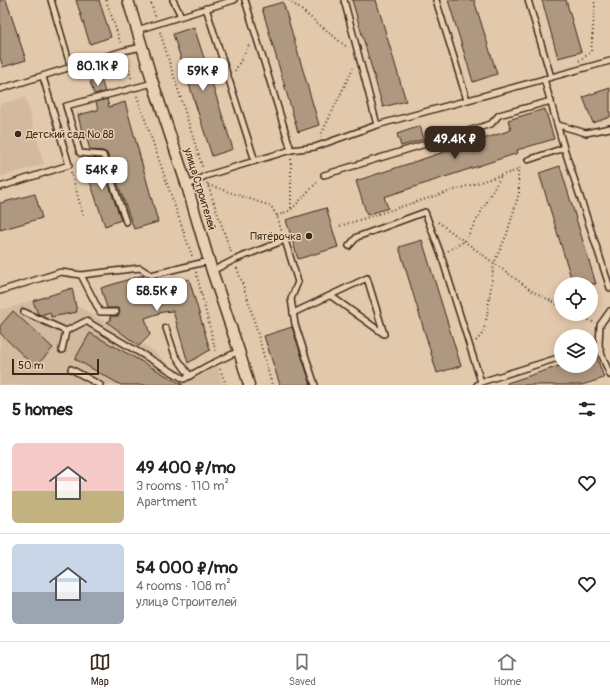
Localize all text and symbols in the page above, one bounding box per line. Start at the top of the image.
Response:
pin: 80.1K ₽ [61,53,135,87]
text: 80.1K ₽ [77,58,119,74]
pin: 59K ₽ [175,58,231,92]
text: 59K ₽ [187,63,219,79]
pin: 49.4K ₽ [418,126,492,160]
place label: Детский сад № 88 [25,128,114,141]
marker: Детский сад № 88 [13,129,23,139]
text: 49.4K ₽ [433,131,477,147]
street label: улица Строителей [181,145,219,232]
pin: 54K ₽ [74,157,130,191]
text: 54K ₽ [85,162,119,178]
place label: Пятёрочка [250,230,301,243]
marker: Пятёрочка [304,231,314,241]
map controls [554,277,598,373]
button: locate [554,277,598,321]
pin: 58.5K ₽ [120,278,194,312]
text: 58.5K ₽ [136,283,178,299]
button: layers [554,329,598,373]
scale bar [12,357,99,376]
text: 50 m [18,359,44,372]
icon: filters [576,398,598,420]
text: 5 homes [12,399,73,420]
text: 49 400 ₽/mo [136,457,236,478]
icon: home [44,459,92,507]
icon: heart [576,472,598,494]
text: 3 rooms · 110 m² [136,478,229,494]
text: Apartment [136,494,197,510]
text: 54 000 ₽/mo [136,557,238,578]
icon: home [44,560,92,608]
icon: heart [576,573,598,595]
text: 4 rooms · 108 m² [136,578,231,594]
text: улица Строителей [136,594,237,610]
tab: Map [89,651,111,688]
tab: Saved [288,651,316,688]
tab: Home [493,651,521,688]

